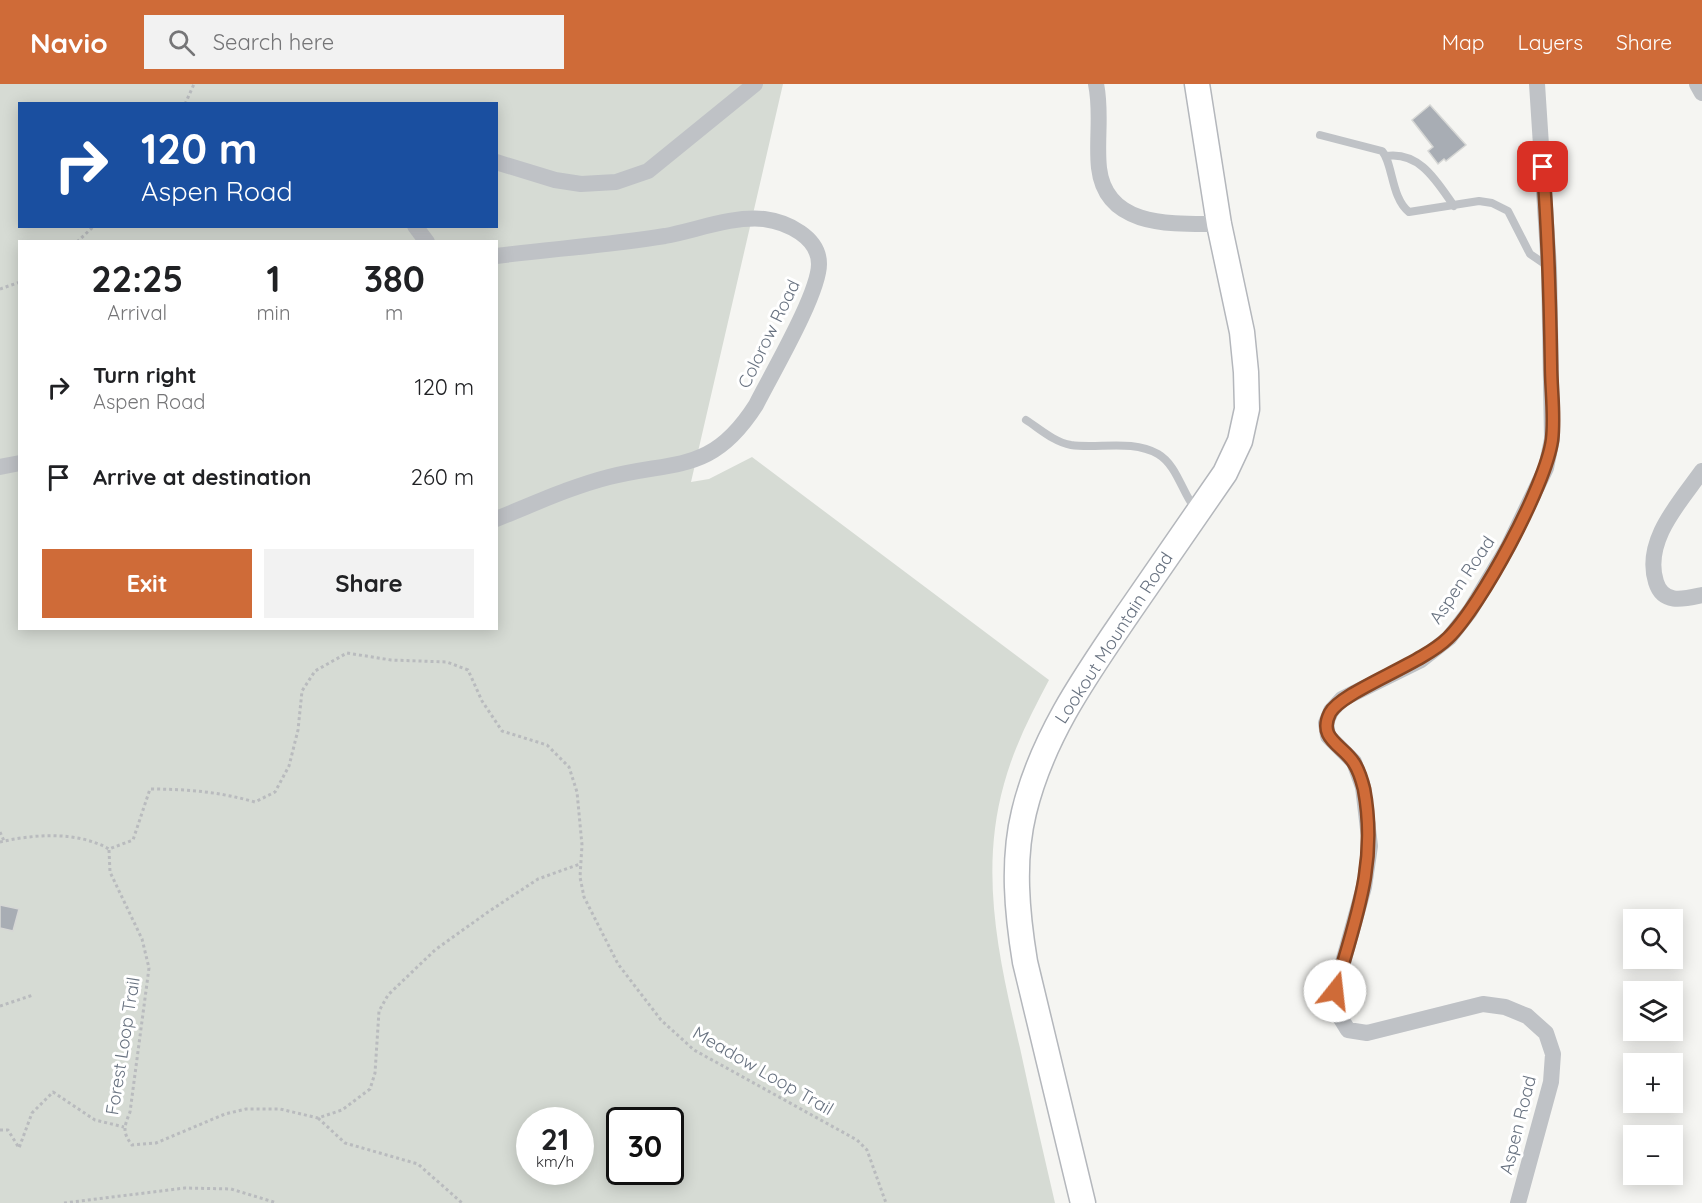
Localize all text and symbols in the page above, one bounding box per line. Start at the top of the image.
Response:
search box [144,15,564,69]
text: Navio [30,25,108,60]
icon: search [165,26,198,59]
text: Search here [213,28,334,56]
text: Map [1442,29,1485,55]
text: Layers [1518,29,1583,55]
text: Share [1616,29,1672,55]
text: 120 m [141,122,258,175]
icon: right [42,126,120,204]
pin [1517,141,1568,192]
icon: arrive [1526,150,1559,183]
text: Aspen Road [141,174,293,208]
text: 22:25 [91,256,183,301]
text: 1 [266,256,280,301]
text: 380 [364,256,425,301]
street label: Colorow Road [732,276,805,392]
text: Arrival [107,300,167,325]
text: min [256,300,290,325]
text: m [385,300,403,325]
text: Turn right [93,361,197,389]
icon: right [42,371,75,404]
text: 120 m [415,373,474,401]
text: Aspen Road [93,389,205,414]
icon: arrive [42,461,75,494]
text: Arrive at destination [93,463,311,491]
text: 260 m [411,463,474,491]
street label: Aspen Road [1424,531,1499,628]
street label: Lookout Mountain Road [1049,548,1178,728]
button: Exit [42,549,252,618]
button: Share [264,549,474,618]
map controls [1623,909,1683,1185]
button: search [1623,909,1683,969]
position arrow [1303,959,1367,1023]
street label: Forest Loop Trail [100,975,145,1117]
button: layers [1623,981,1683,1041]
street label: Meadow Loop Trail [689,1021,838,1120]
button: + [1623,1053,1683,1113]
street label: Aspen Road [1494,1073,1541,1177]
speed limit sign: 30 [606,1107,684,1185]
text: 21 [541,1120,569,1158]
button: − [1623,1125,1683,1185]
text: km/h [536,1152,574,1171]

